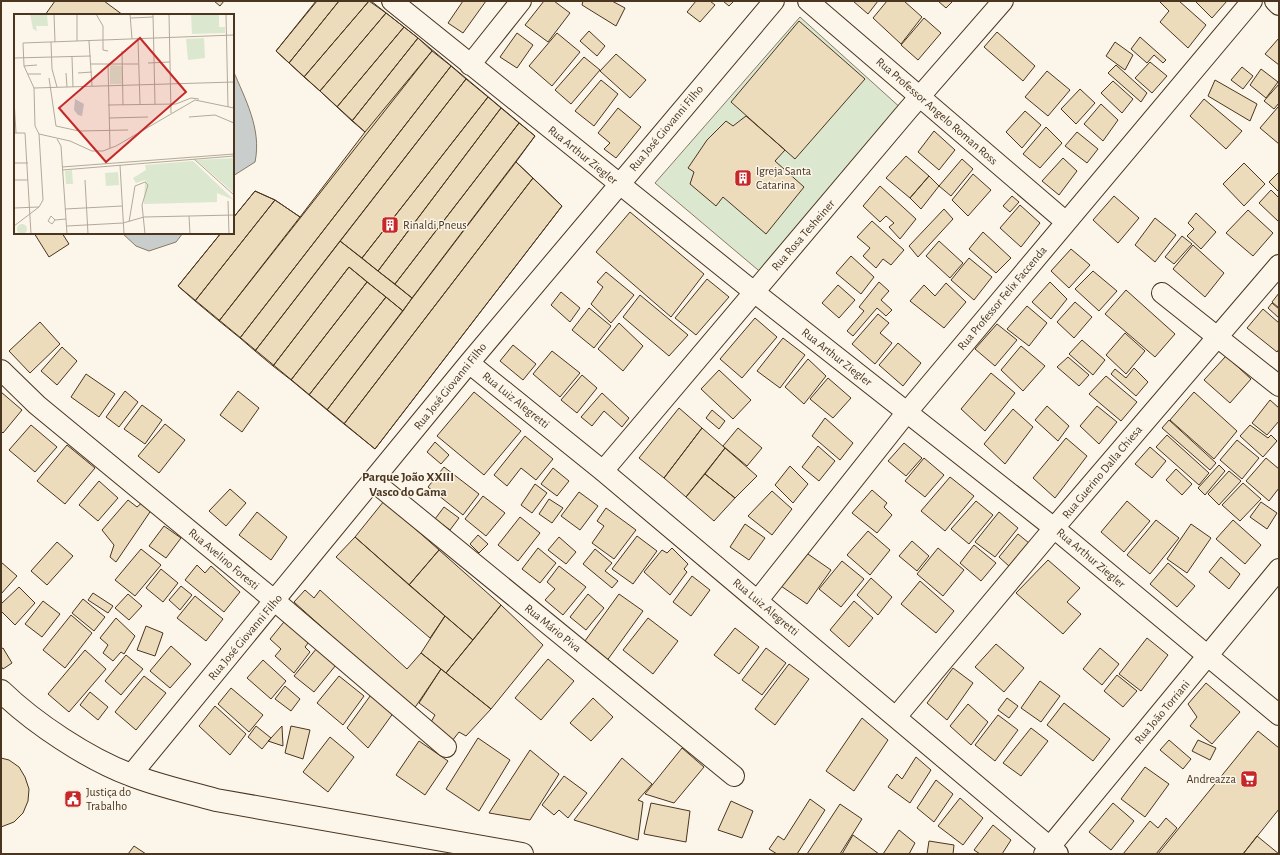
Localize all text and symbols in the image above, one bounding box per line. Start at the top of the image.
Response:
inset map [14,14,234,234]
street label: Rua Professor Angelo Roman Ross [874,55,1000,167]
street label: Rua José Giovanni Filho [627,83,705,173]
street label: Rua Arthur Ziegler [546,123,620,187]
place label: Igreja Santa Catarina [756,165,812,191]
building icon: Igreja Santa Catarina [733,168,753,188]
street label: Rua Rosa Tesheiner [769,197,837,273]
building icon: Rinaldi Pneus [380,215,400,235]
place label: Rinaldi Pneus [403,219,467,231]
street label: Rua Professor Felix Faccenda [955,243,1049,352]
street label: Rua Arthur Ziegler [800,326,874,388]
street label: Rua José Giovanni Filho [411,340,489,432]
street label: Rua Luiz Alegretti [480,370,552,430]
street label: Rua Guerino Dalla Chiesa [1060,423,1145,521]
district label: Parque João XXIII Vasco do Gama [362,471,454,499]
street label: Rua Avelino Foresti [186,526,262,592]
street label: Rua Arthur Ziegler [1054,526,1128,590]
street label: Rua Luiz Alegretti [731,576,801,638]
street label: Rua José Giovanni Filho [206,592,284,682]
street label: Rua Mário Piva [522,602,584,655]
street label: Rua João Torriani [1132,678,1192,746]
supermarket icon: Andreazza [1239,769,1259,789]
place label: Andreazza [1186,773,1236,785]
place label: Justiça do Trabalho [86,786,131,812]
public building icon: Justiça do Trabalho [63,789,83,809]

